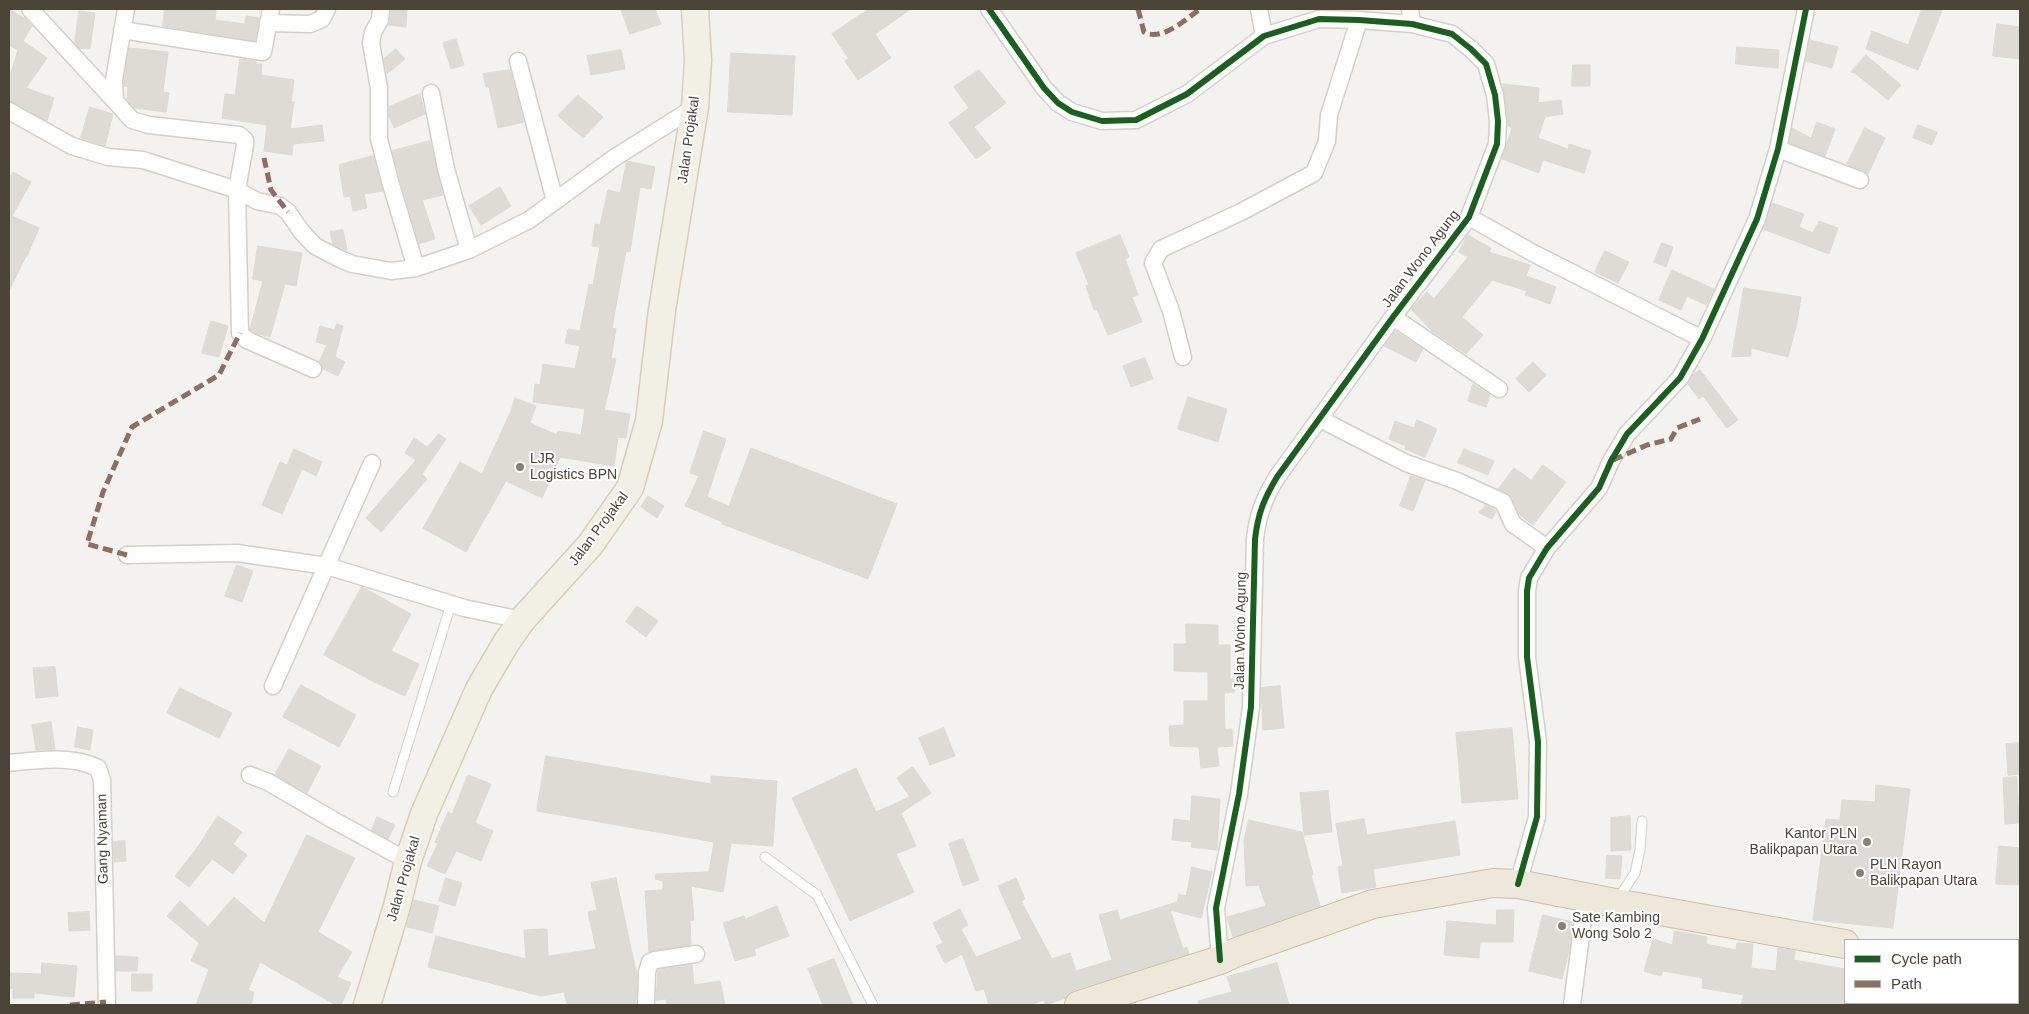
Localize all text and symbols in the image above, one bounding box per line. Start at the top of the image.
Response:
street label: Jalan Projakal [675,95,703,185]
street label: Jalan Wono Agung [1379,207,1463,311]
place label: LJR Logistics BPN [530,451,617,484]
marker: LJR Logistics BPN [514,461,526,473]
street label: Jalan Projakal [566,489,632,569]
street label: Jalan Wono Agung [1232,572,1250,690]
street label: Gang Nyaman [94,794,112,884]
place label: Kantor PLN Balikpapan Utara [1750,826,1857,859]
street label: Jalan Projakal [384,834,424,924]
marker: Kantor PLN Balikpapan Utara [1861,836,1873,848]
place label: PLN Rayon Balikpapan Utara [1870,857,1977,890]
marker: PLN Rayon Balikpapan Utara [1854,867,1866,879]
place label: Sate Kambing Wong Solo 2 [1572,910,1660,942]
marker: Sate Kambing Wong Solo 2 [1556,920,1568,932]
legend [1844,939,2019,1004]
text: Cycle path [1891,950,1962,967]
text: Path [1891,975,1922,992]

